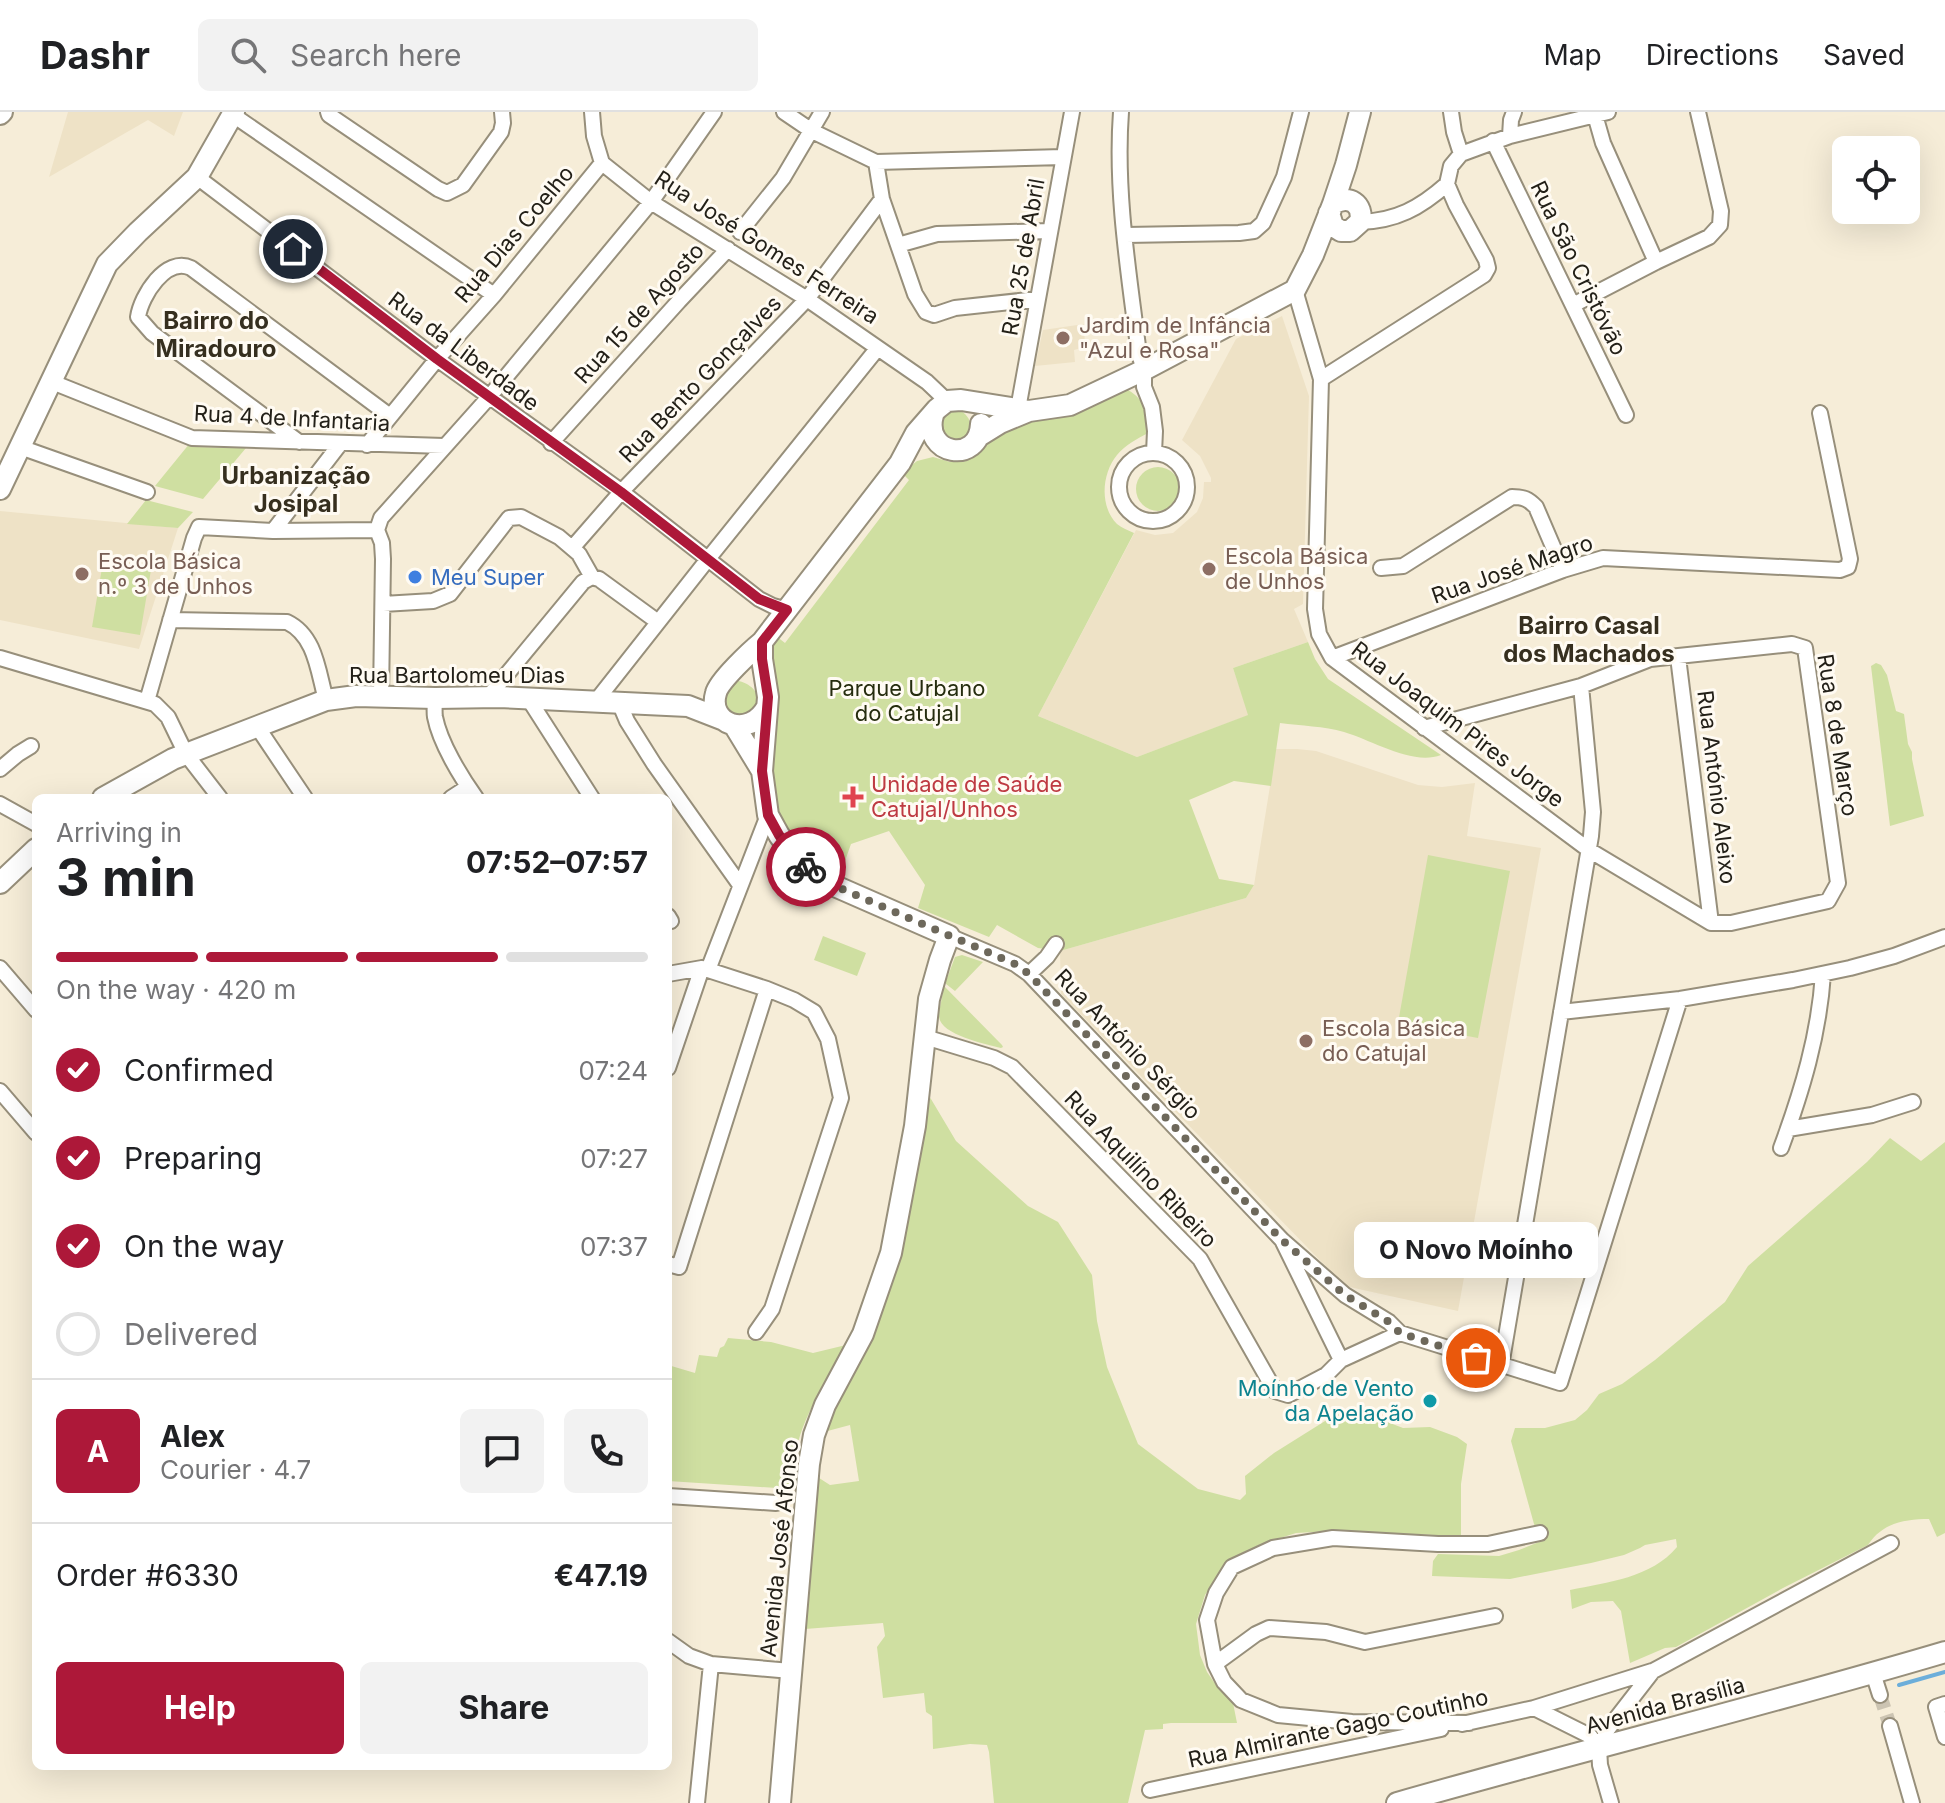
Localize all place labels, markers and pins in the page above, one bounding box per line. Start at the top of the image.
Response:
pin [259,215,327,283]
place label: Jardim de Infância "Azul e Rosa" [1079,312,1271,363]
marker: Jardim de Infância "Azul e Rosa" [1054,329,1072,347]
place label: Escola Básica de Unhos [1225,543,1368,594]
place label: Escola Básica n.º 3 de Unhos [98,548,253,599]
marker: Escola Básica de Unhos [1200,560,1218,578]
place label: Meu Super [431,564,545,590]
marker: Escola Básica n.º 3 de Unhos [73,565,91,583]
marker: Meu Super [406,568,424,586]
place label: Unidade de Saúde Catujal/Unhos [871,771,1062,822]
marker: Unidade de Saúde Catujal/Unhos [842,786,864,808]
place label: Escola Básica do Catujal [1322,1015,1465,1066]
marker: Escola Básica do Catujal [1297,1032,1315,1050]
callout: O Novo Moínho [1354,1222,1598,1278]
pin [1442,1324,1510,1392]
place label: Moínho de Vento da Apelação [1238,1375,1414,1426]
marker: Moínho de Vento da Apelação [1421,1392,1439,1410]

